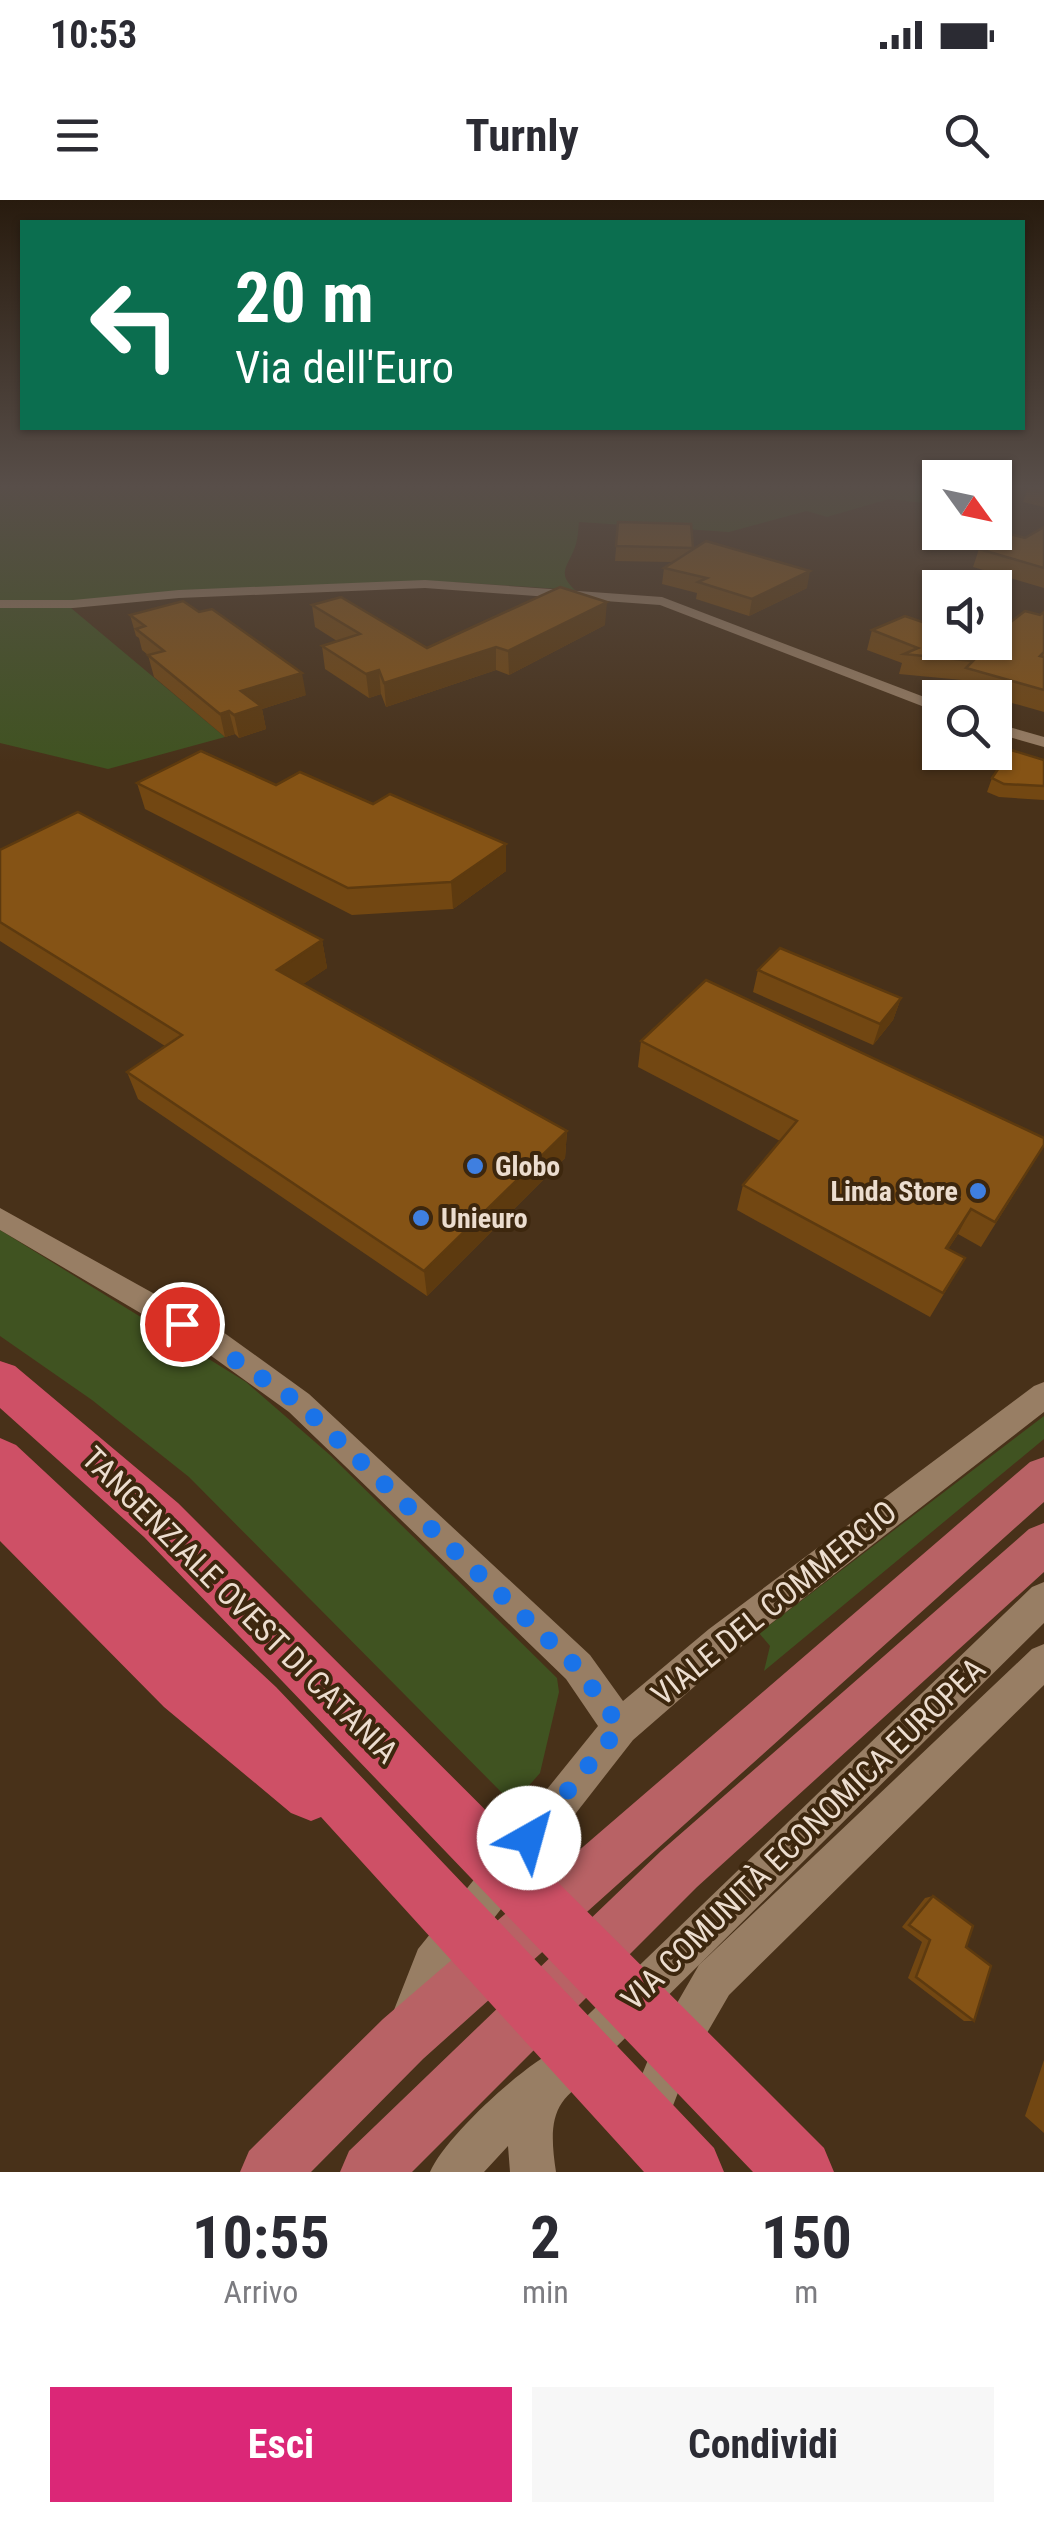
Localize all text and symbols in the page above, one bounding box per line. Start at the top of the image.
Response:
text: 10:53 [50,13,137,57]
icon: menu [50,108,105,163]
icon: search [939,108,994,163]
text: Turnly [465,109,579,162]
text: 20 m [235,257,374,339]
icon: left [70,260,200,390]
text: Via dell'Euro [235,341,454,394]
north arrow [922,460,1012,550]
map controls [922,460,1012,770]
button: sound [922,570,1012,660]
button: search [922,680,1012,770]
place label: Globo [495,1150,560,1183]
marker: Globo [464,1155,486,1177]
place label: Linda Store [831,1175,958,1208]
marker: Linda Store [967,1180,989,1202]
place label: Unieuro [441,1202,528,1235]
marker: Unieuro [410,1207,432,1229]
pin [140,1282,225,1367]
icon: arrive [155,1297,210,1352]
street label: TANGENZIALE OVEST DI CATANIA [74,1439,406,1771]
street label: VIALE DEL COMMERCIO [644,1493,904,1713]
street label: VIA COMUNITÀ ECONOMICA EUROPEA [613,1650,993,2018]
position arrow [477,1786,581,1890]
text: 10:55 [192,2202,330,2273]
text: 2 [530,2202,561,2273]
text: 150 [761,2202,852,2273]
text: Arrivo [224,2273,298,2311]
text: min [522,2273,569,2311]
text: m [794,2273,818,2311]
button: Esci [50,2387,512,2502]
button: Condividi [532,2387,994,2502]

